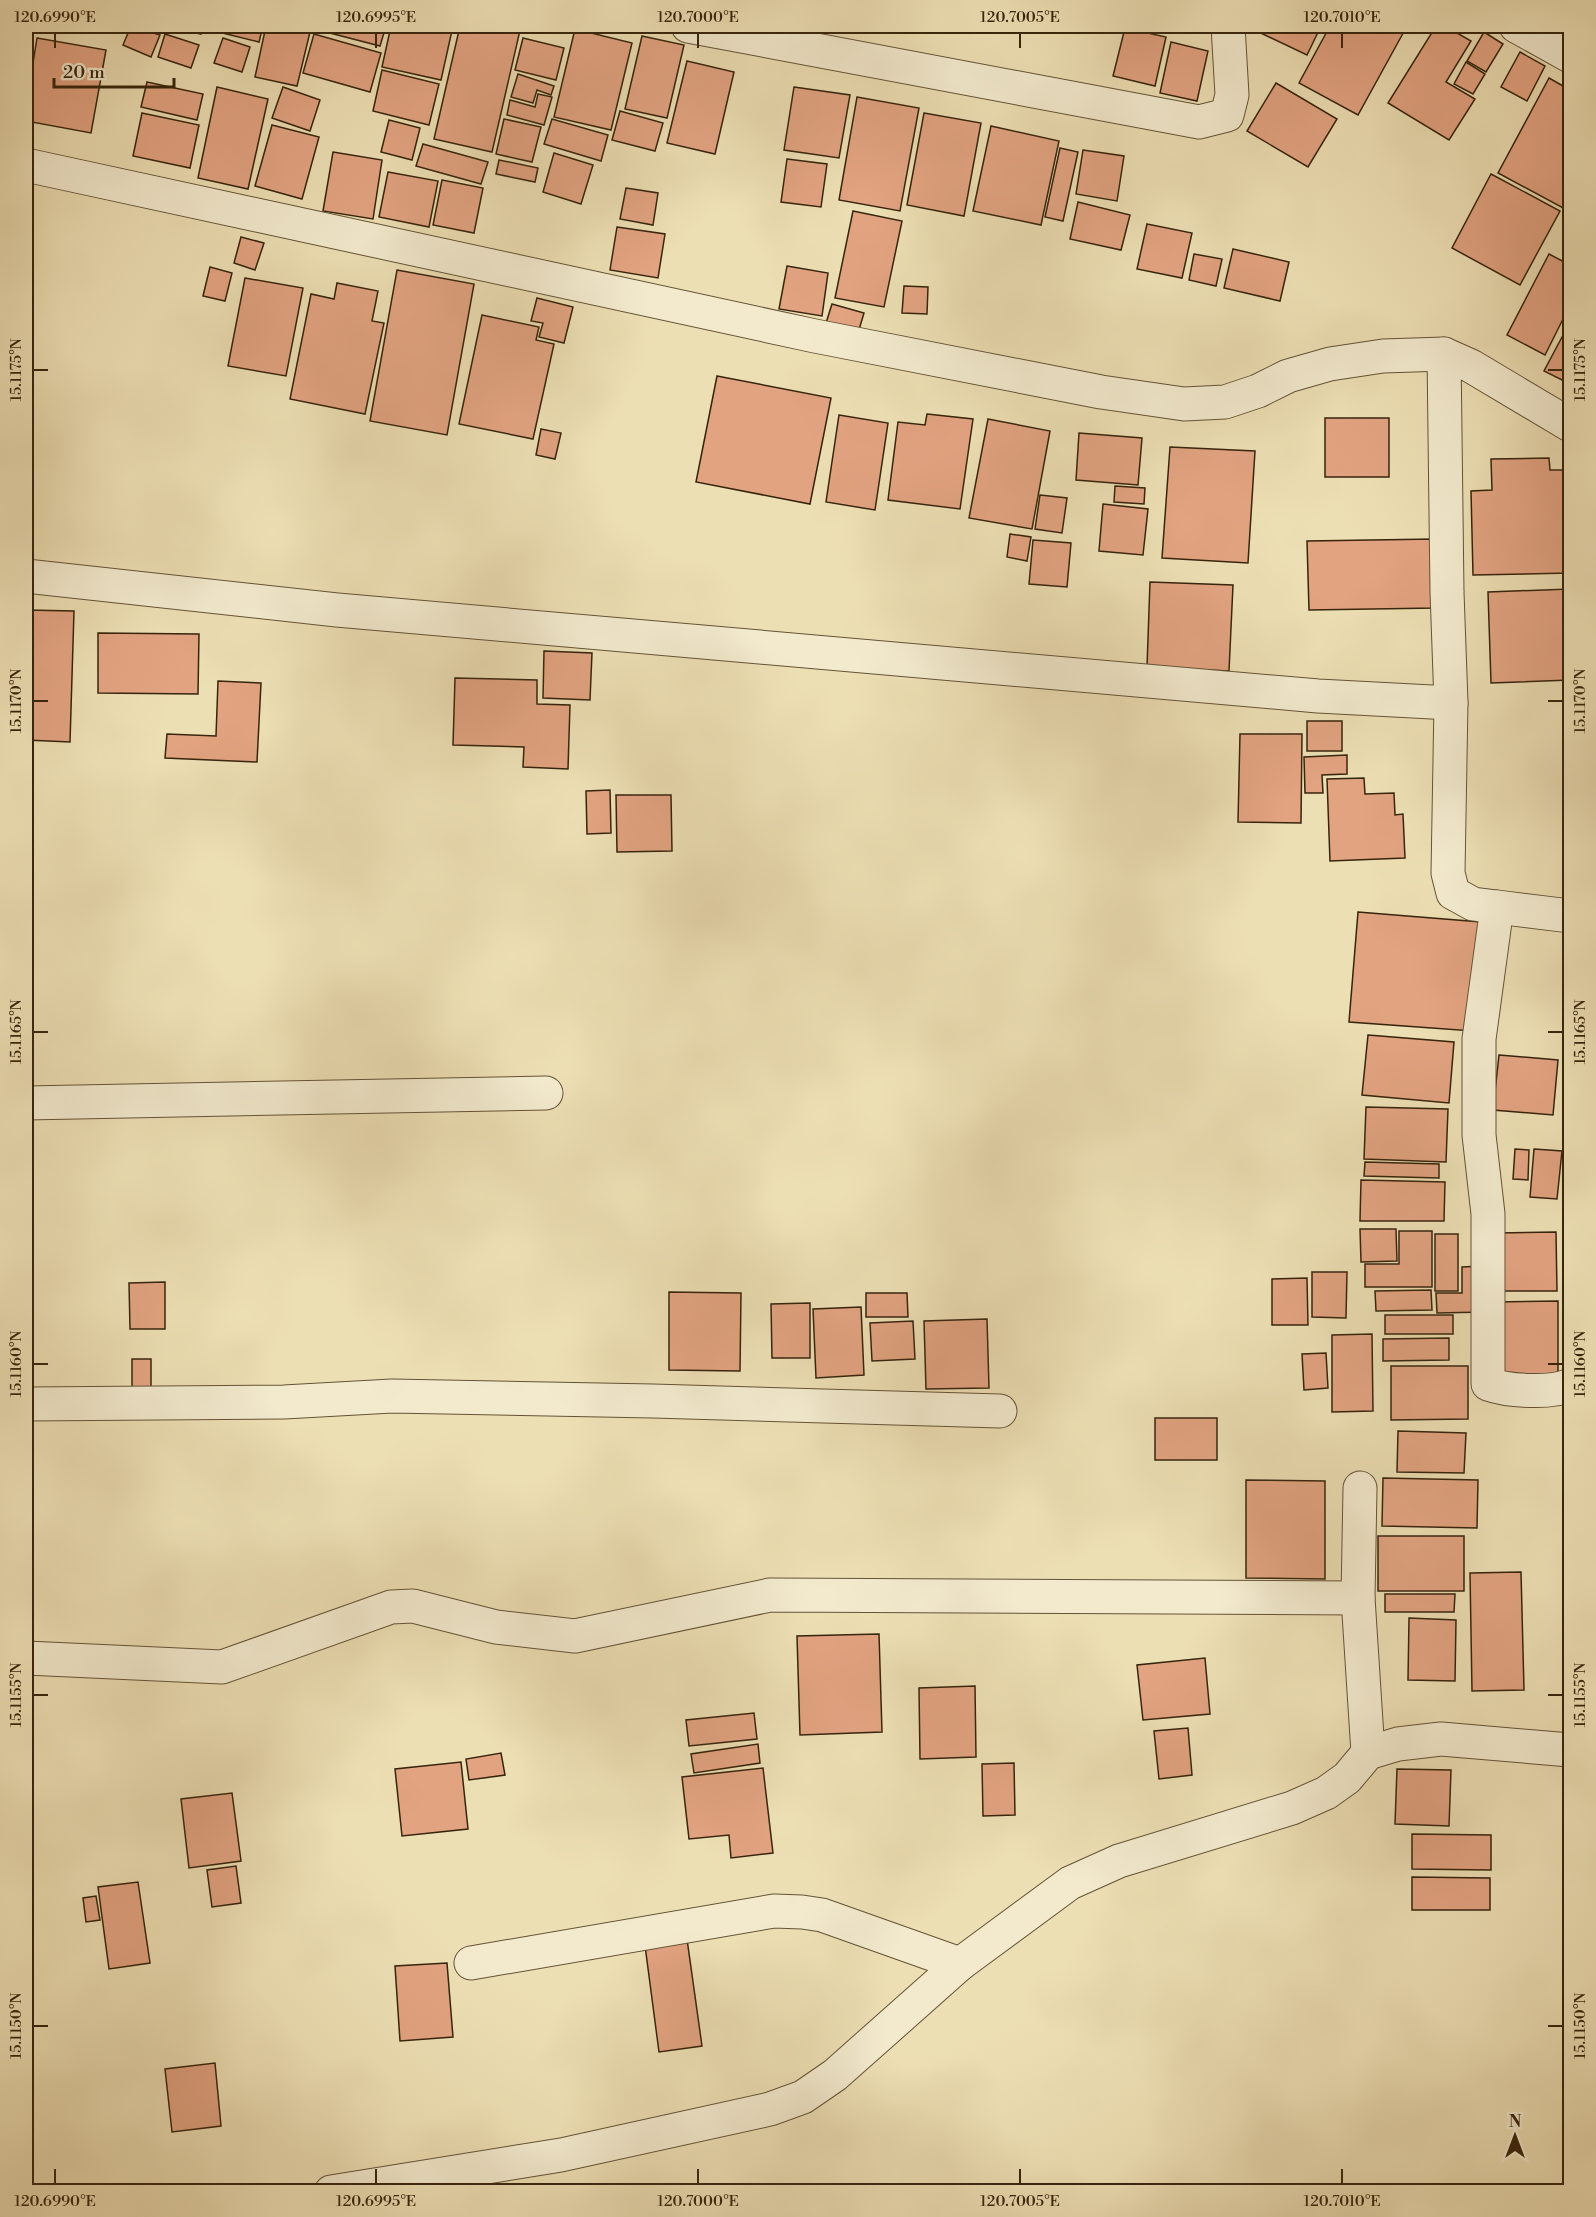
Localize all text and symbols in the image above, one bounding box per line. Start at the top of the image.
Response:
text: 120.6990°E [14,8,96,27]
text: 120.6995°E [336,8,416,27]
text: 120.7000°E [657,8,739,27]
text: 120.7005°E [980,8,1060,27]
text: 120.7010°E [1303,8,1381,27]
scale bar [54,51,174,89]
text: 20 m [63,61,105,84]
text: 15.1175°N [7,338,26,402]
text: 15.1175°N [1571,338,1590,402]
text: 15.1170°N [7,669,26,733]
text: 15.1170°N [1571,669,1590,733]
text: 15.1165°N [7,999,26,1065]
text: 15.1165°N [1571,999,1590,1065]
text: 15.1160°N [7,1331,26,1397]
text: 15.1160°N [1571,1331,1590,1397]
text: 15.1155°N [7,1663,26,1727]
text: 15.1155°N [1571,1663,1590,1727]
text: 15.1150°N [7,1993,26,2059]
text: 15.1150°N [1571,1993,1590,2059]
north arrow [1485,2106,1545,2166]
text: N [1509,2112,1522,2132]
text: 120.6990°E [14,2192,96,2211]
text: 120.6995°E [336,2192,416,2211]
text: 120.7000°E [657,2192,739,2211]
text: 120.7005°E [980,2192,1060,2211]
text: 120.7010°E [1303,2192,1381,2211]

